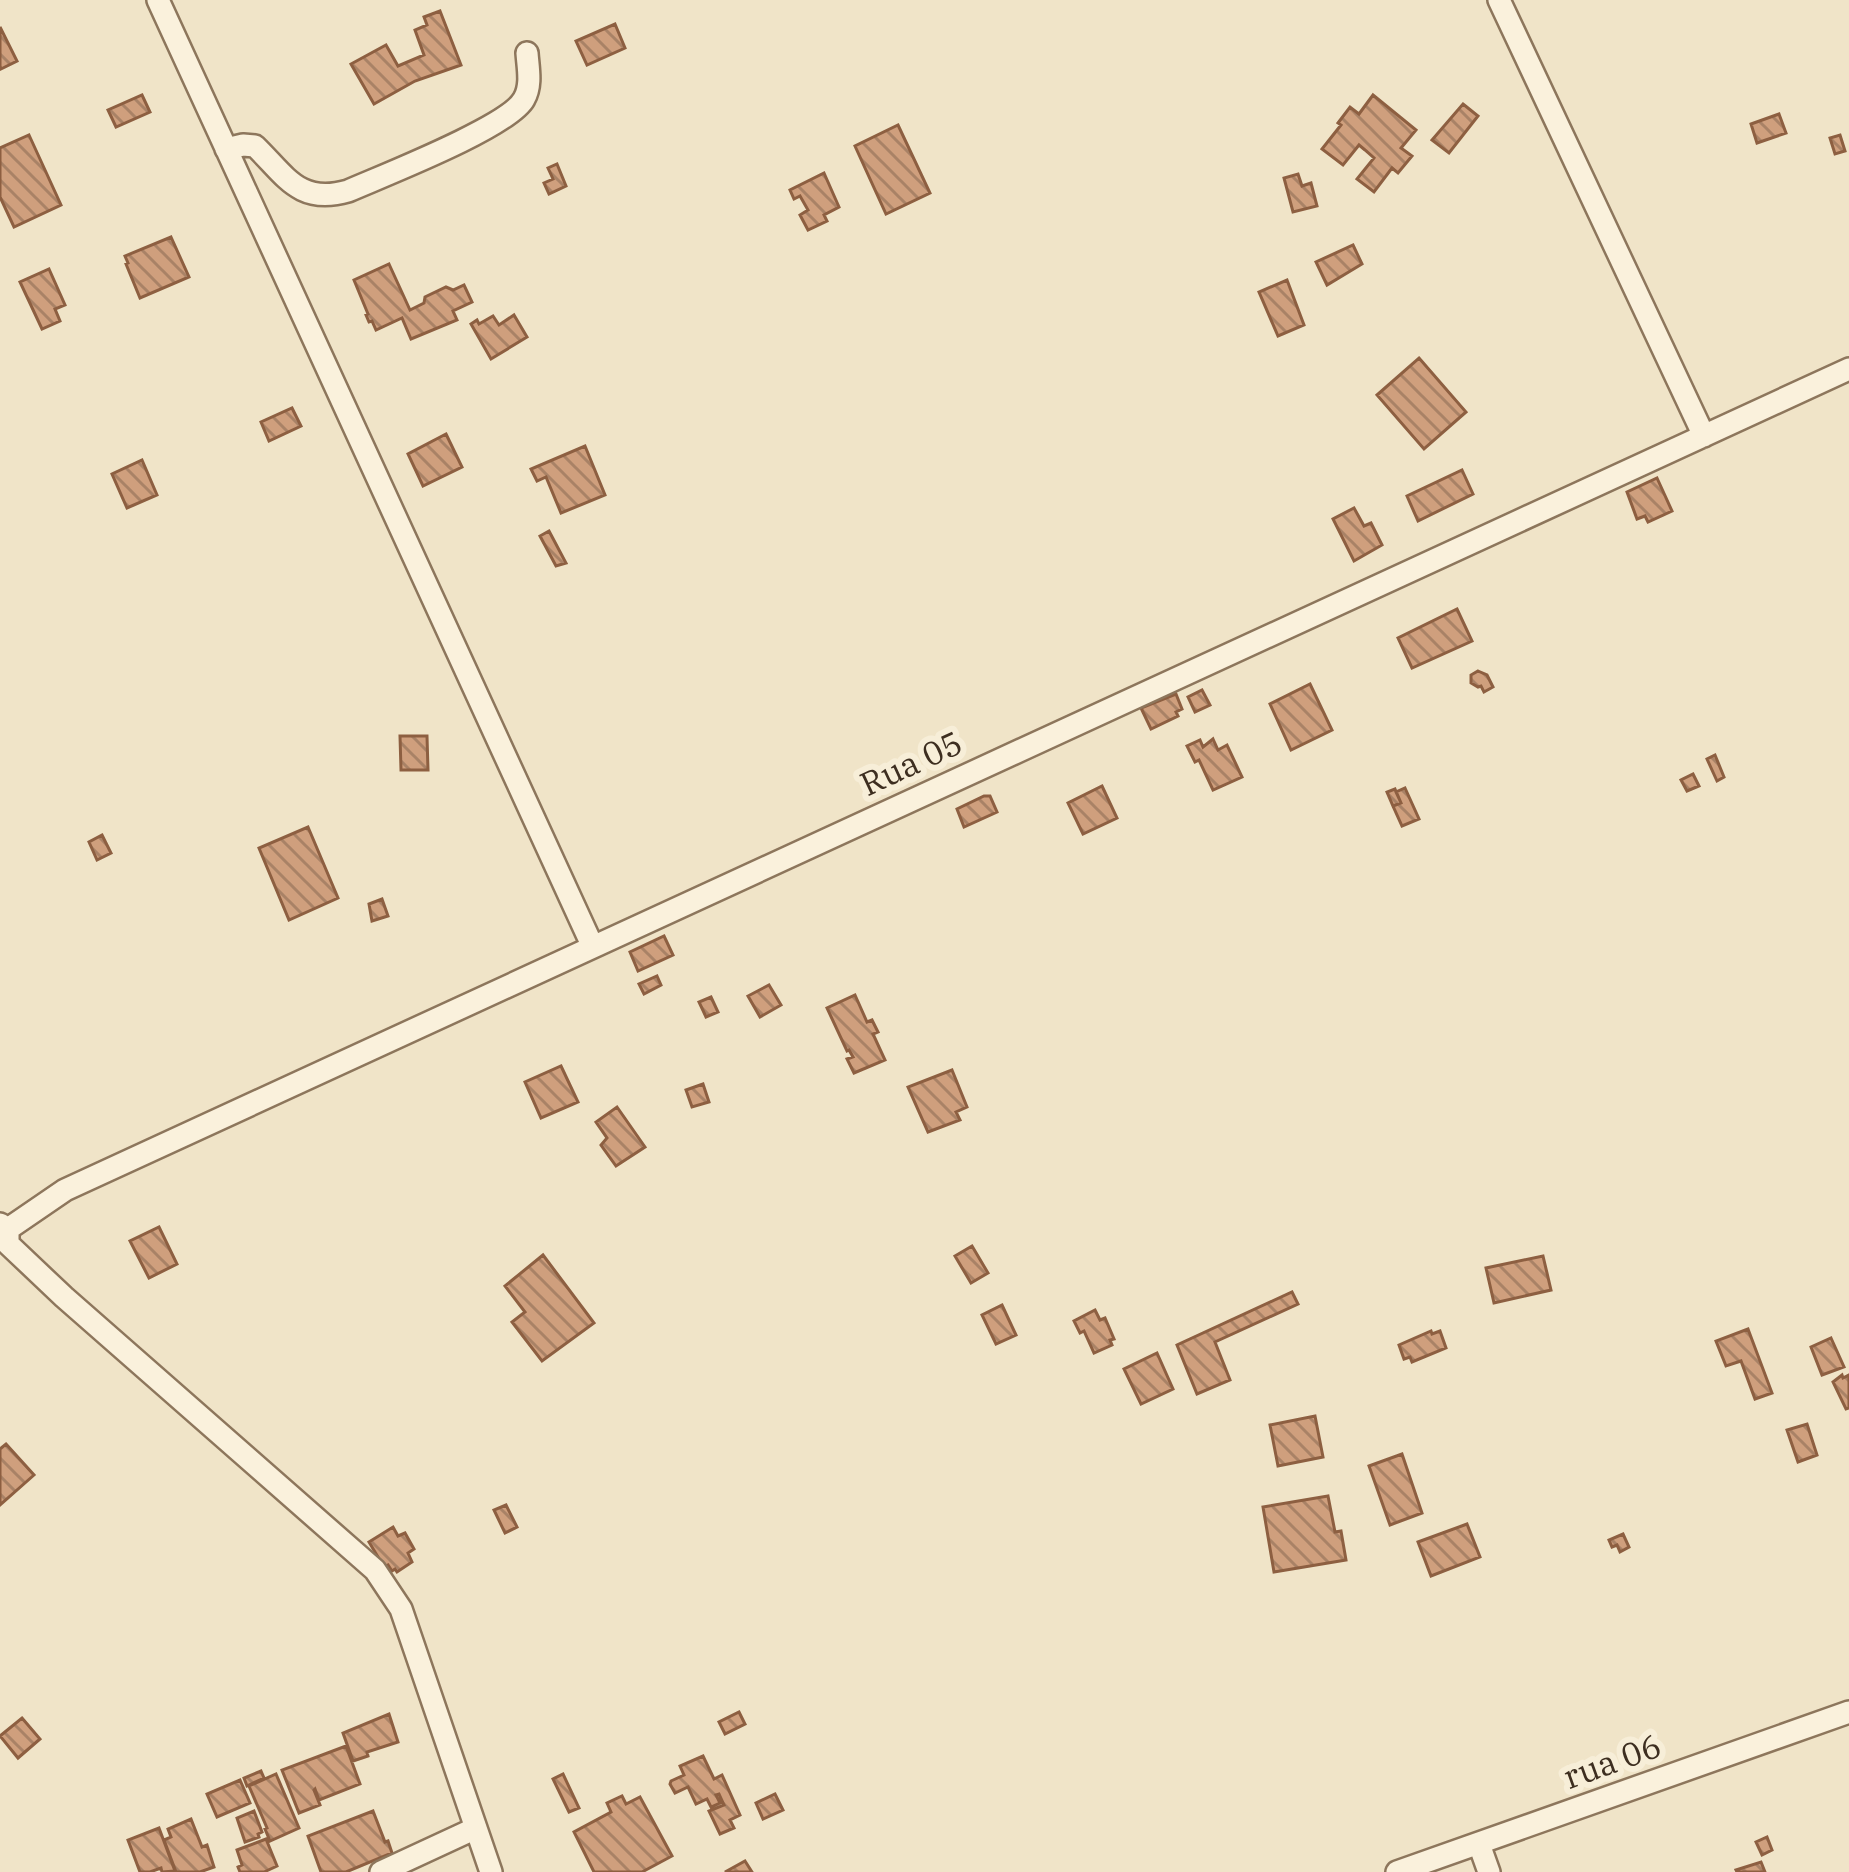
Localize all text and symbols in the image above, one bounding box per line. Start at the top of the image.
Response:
street label: Rua 05 [853,720,969,805]
street label: rua 06 [1557,1723,1667,1798]

